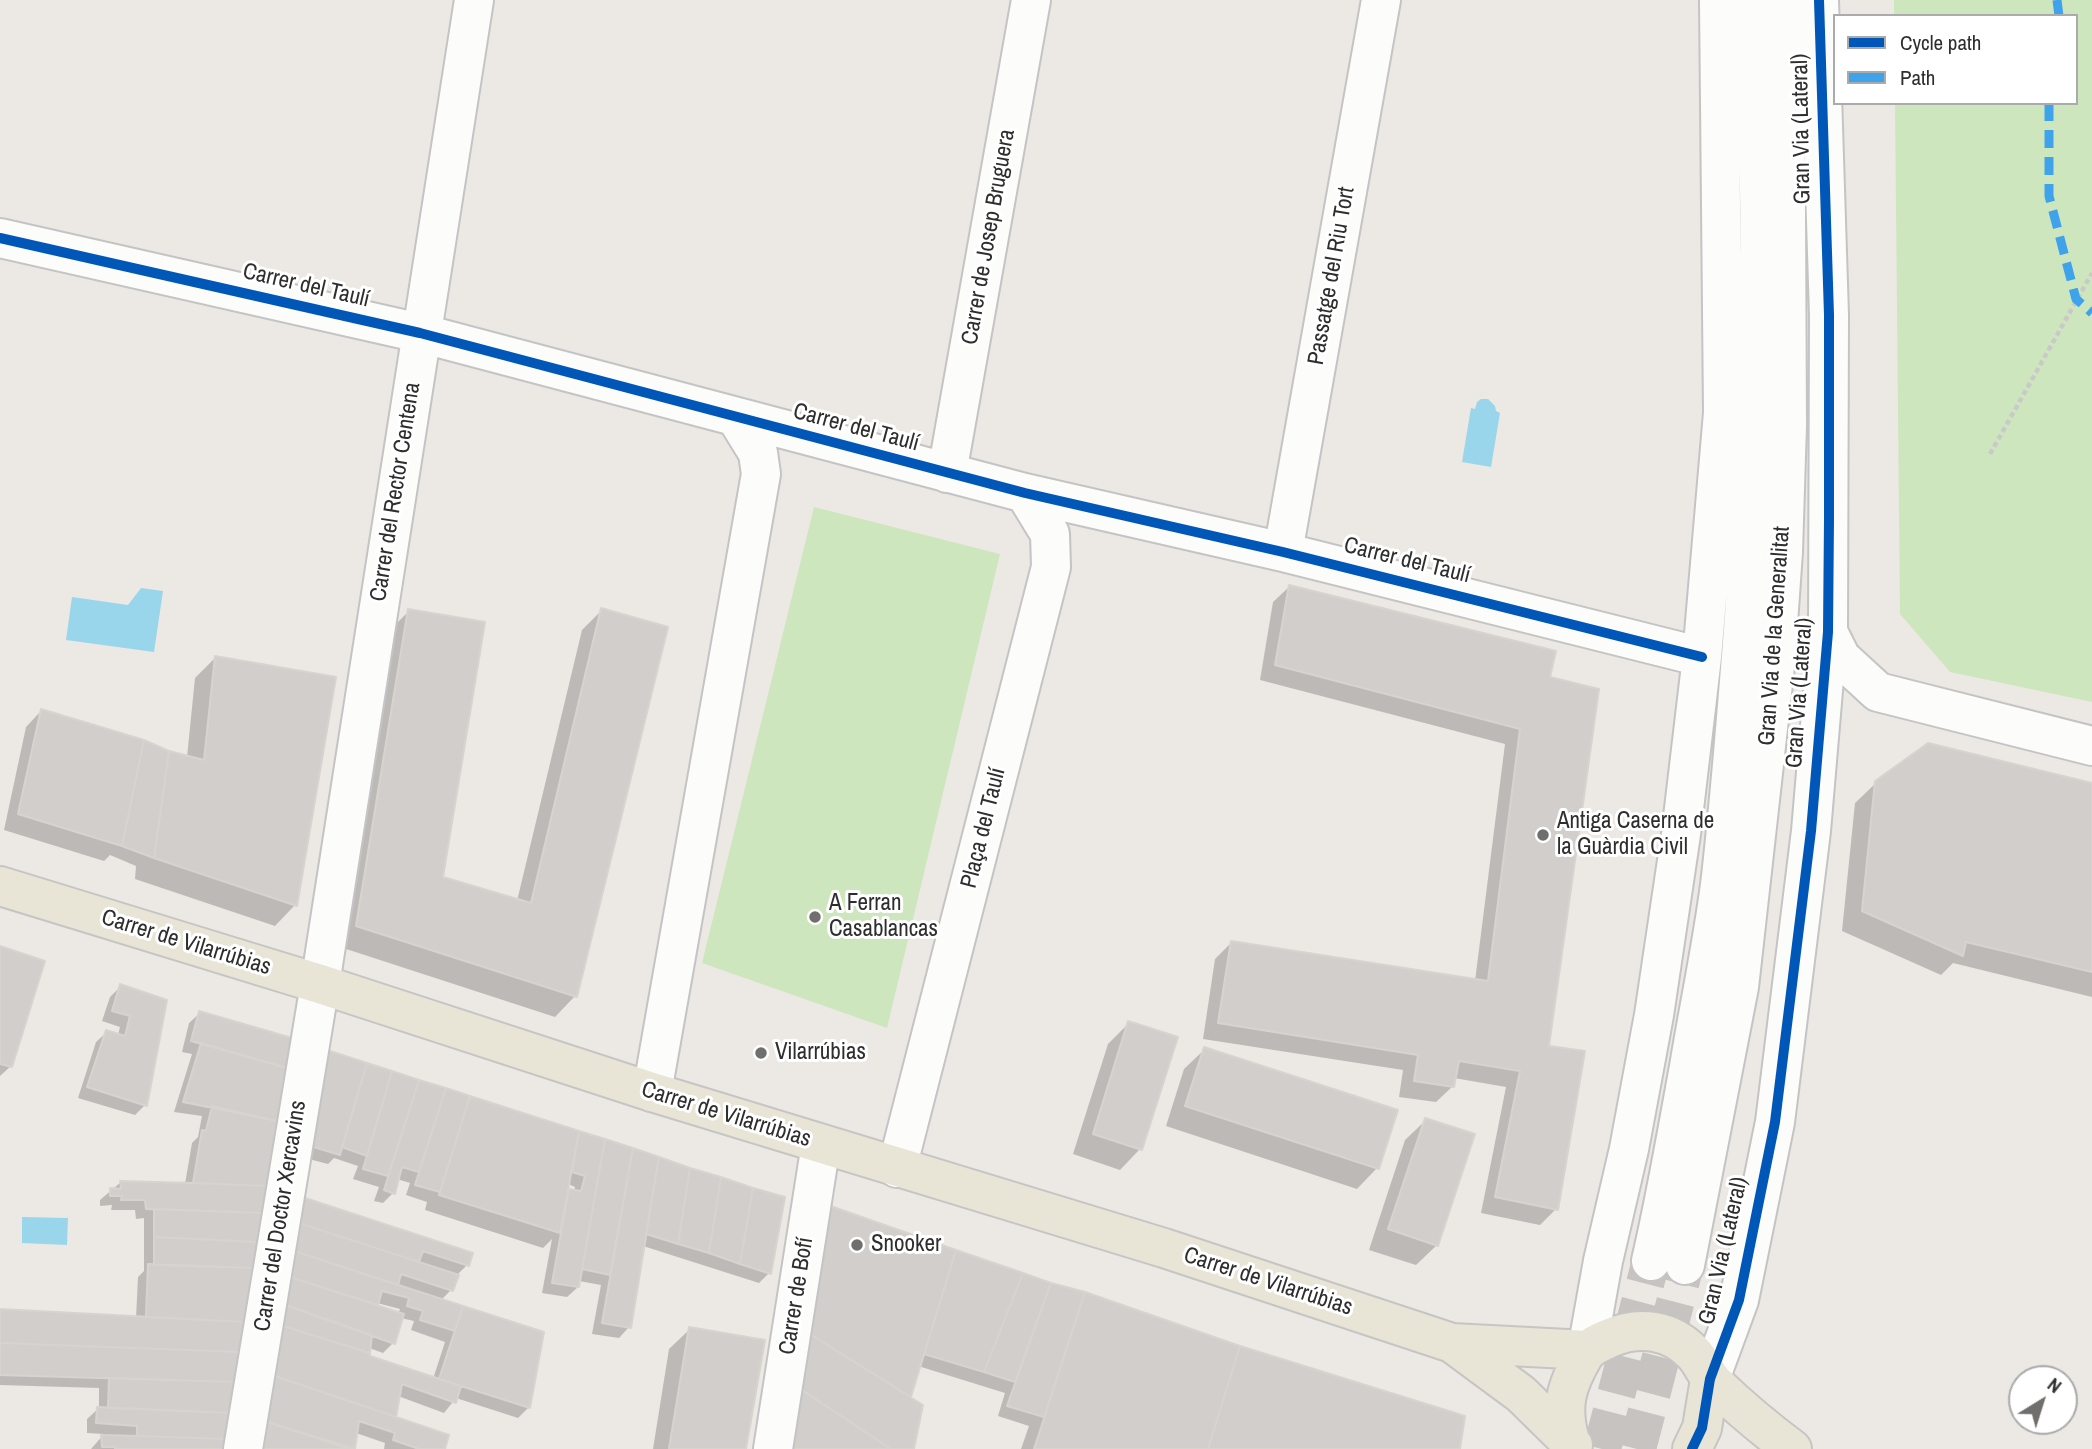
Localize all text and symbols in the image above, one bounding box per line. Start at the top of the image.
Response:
legend [1833,14,2078,105]
text: Cycle path [1900,28,1981,57]
street label: Gran Via (Lateral) [1787,53,1817,205]
text: Path [1900,63,1935,92]
street label: Carrer de Josep Bruguera [956,127,1022,347]
street label: Passatge del Riu Tort [1303,185,1361,367]
street label: Carrer del Taulí [240,258,372,314]
street label: Carrer del Rector Centena [365,381,427,603]
street label: Carrer del Taulí [790,398,922,458]
street label: Gran Via de la Generalitat [1754,525,1796,747]
street label: Carrer del Taulí [1341,532,1473,590]
street label: Gran Via (Lateral) [1781,617,1819,769]
street label: Plaça del Taulí [956,765,1012,891]
place label: Antiga Caserna de la Guàrdia Civil [1557,808,1714,862]
marker: Antiga Caserna de la Guàrdia Civil [1535,827,1551,843]
place label: A Ferran Casablancas [829,890,938,944]
street label: Carrer de Vilarrúbias [98,904,274,982]
marker: A Ferran Casablancas [807,909,823,925]
place label: Vilarrúbias [775,1039,866,1067]
marker: Vilarrúbias [753,1045,769,1061]
street label: Carrer de Vilarrúbias [638,1076,814,1154]
street label: Carrer del Doctor Xercavins [249,1099,313,1333]
street label: Gran Via (Lateral) [1694,1175,1754,1327]
place label: Snooker [871,1231,941,1259]
street label: Carrer de Bofí [774,1235,820,1357]
marker: Snooker [849,1237,865,1253]
street label: Carrer de Vilarrúbias [1180,1242,1356,1322]
north arrow [2008,1365,2078,1435]
text: N [2042,1371,2067,1399]

